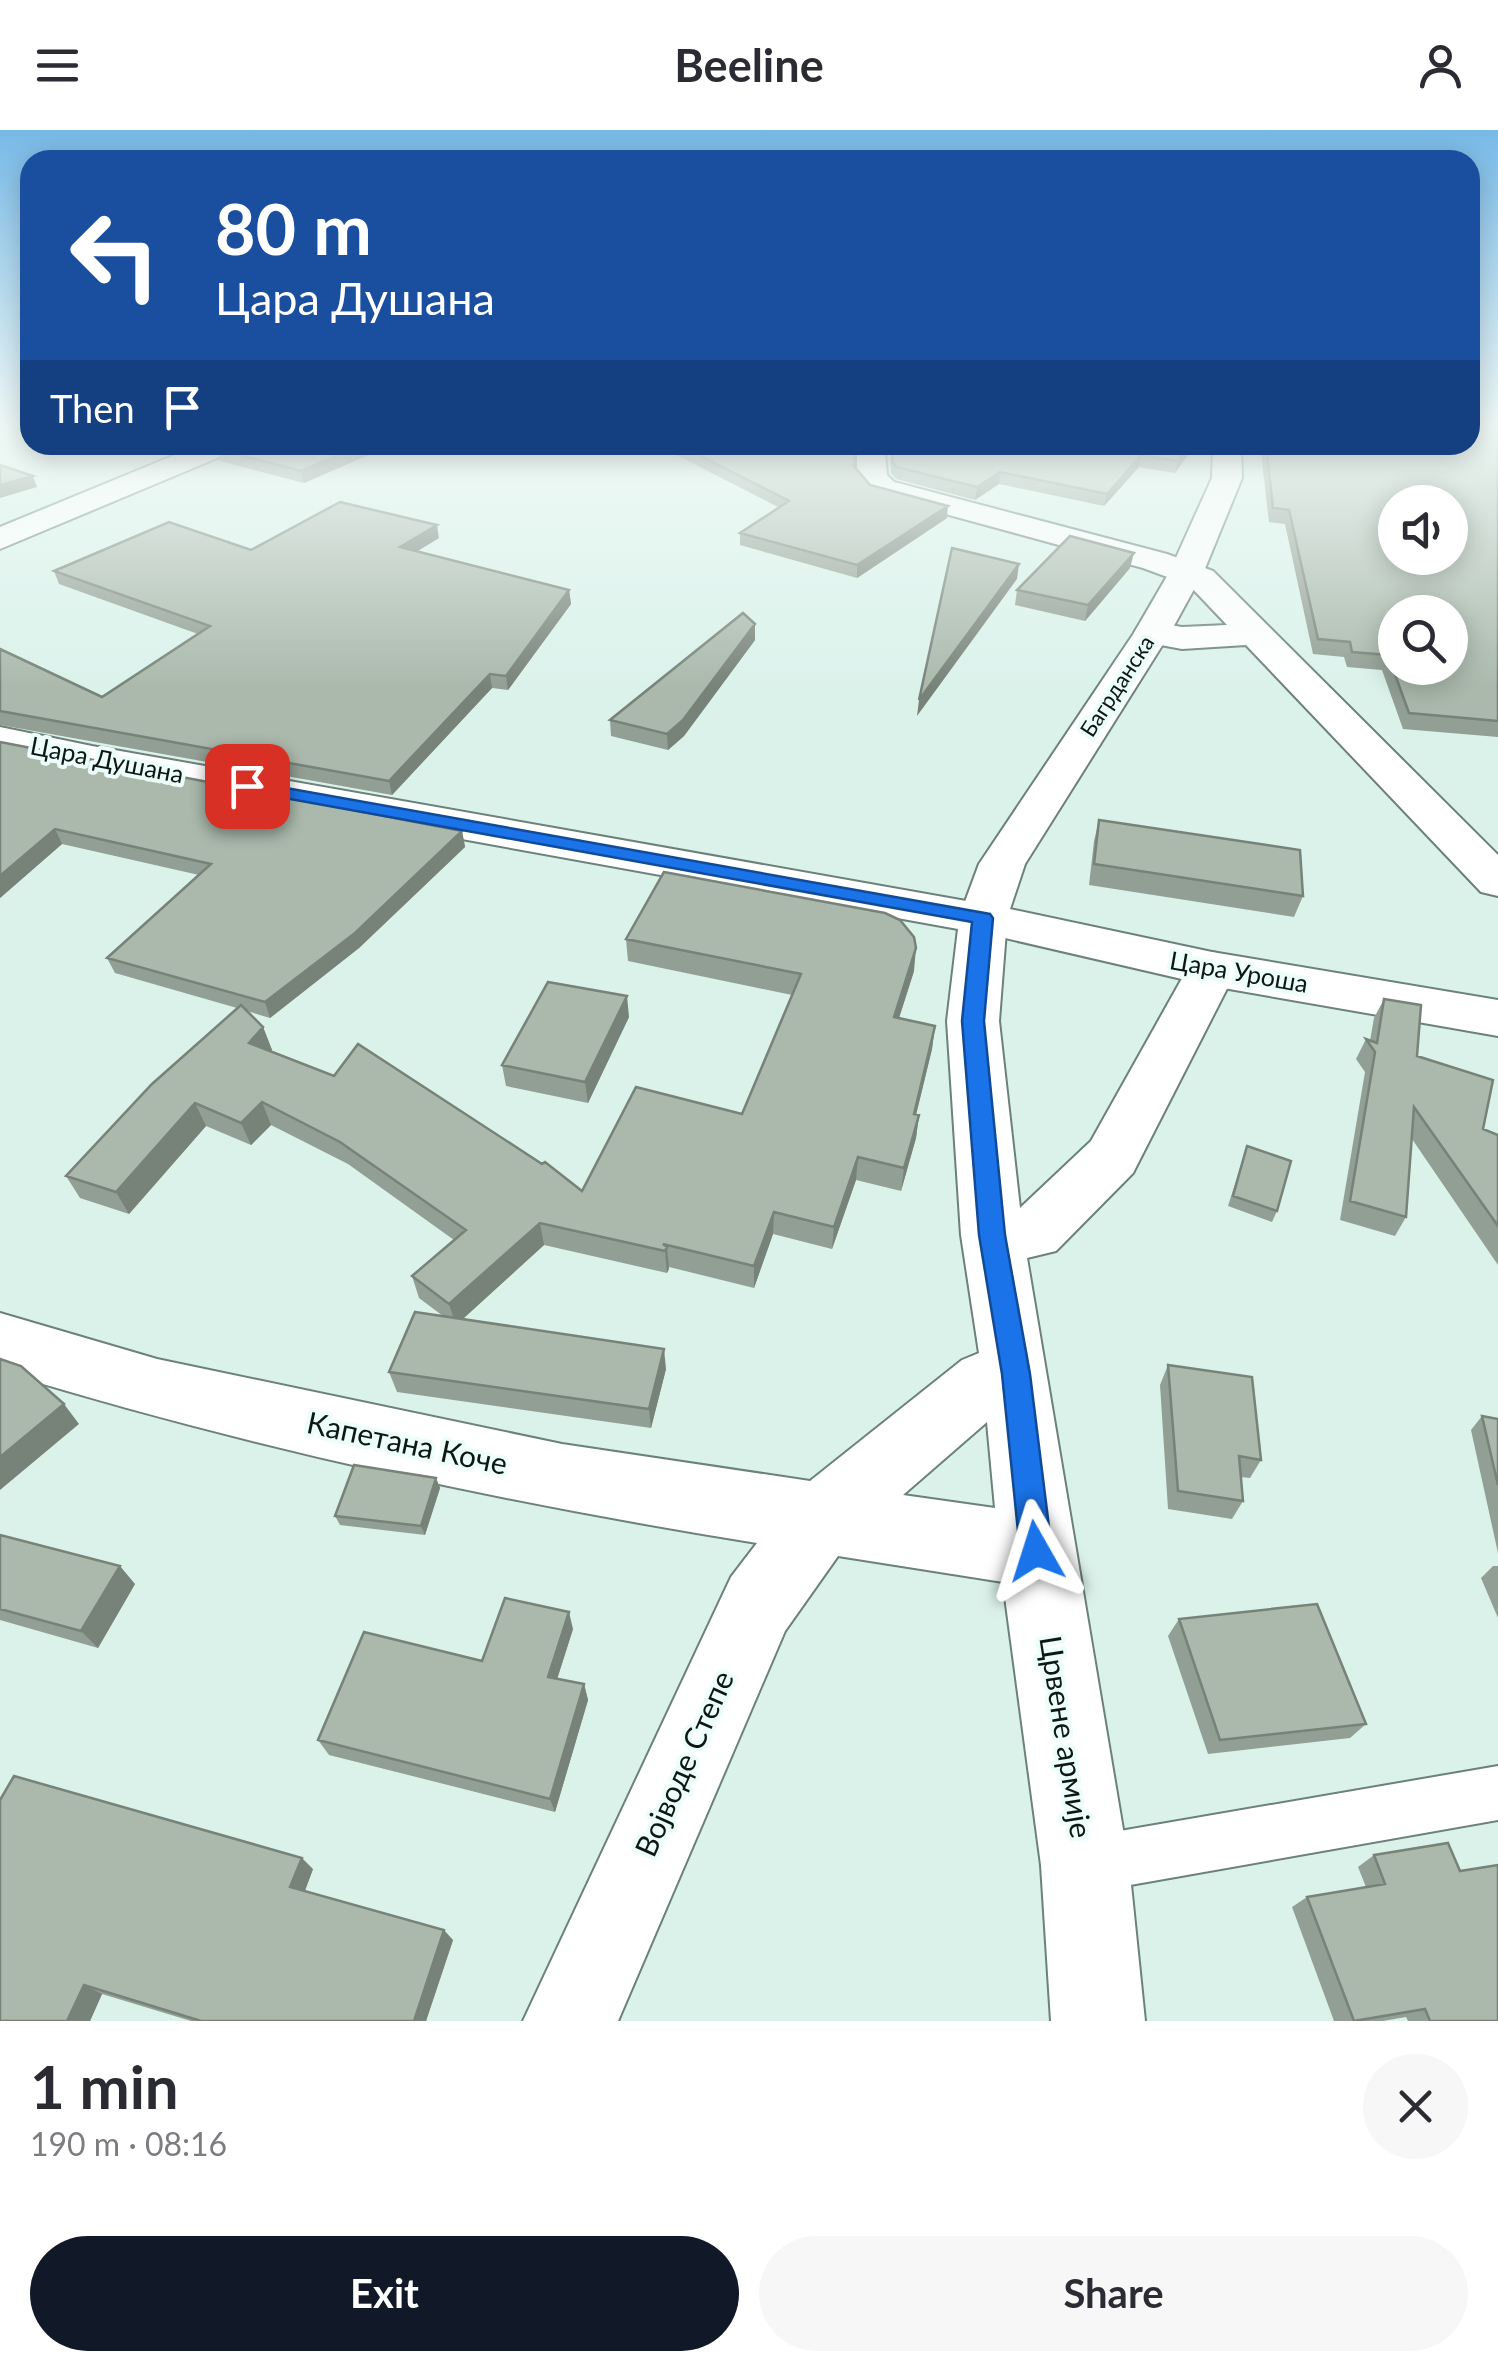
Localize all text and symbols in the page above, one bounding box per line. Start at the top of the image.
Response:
icon: menu [30,38,85,93]
text: Beeline [674,38,824,92]
icon: person [1413,38,1468,93]
text: 80 m [215,186,372,270]
icon: left [50,190,180,320]
text: Цара Душана [215,271,495,325]
icon: arrive [155,380,210,435]
text: Then [50,385,135,431]
map controls [1378,485,1468,685]
button: sound [1378,485,1468,575]
button: search [1378,595,1468,685]
street label: Багрданска [1074,630,1159,741]
street label: Цара Душана [28,729,186,789]
pin [205,744,290,829]
icon: arrive [220,759,275,814]
street label: Цара Уроша [1168,944,1311,998]
street label: Капетана Коче [304,1403,511,1481]
position arrow [984,1499,1088,1603]
street label: Црвене армије [1033,1633,1101,1840]
street label: Војводе Степе [626,1665,740,1861]
text: 1 min [30,2050,179,2122]
button: close [1363,2054,1468,2159]
text: 190 m · 08:16 [30,2124,227,2163]
button: Exit [30,2236,739,2351]
button: Share [759,2236,1468,2351]

